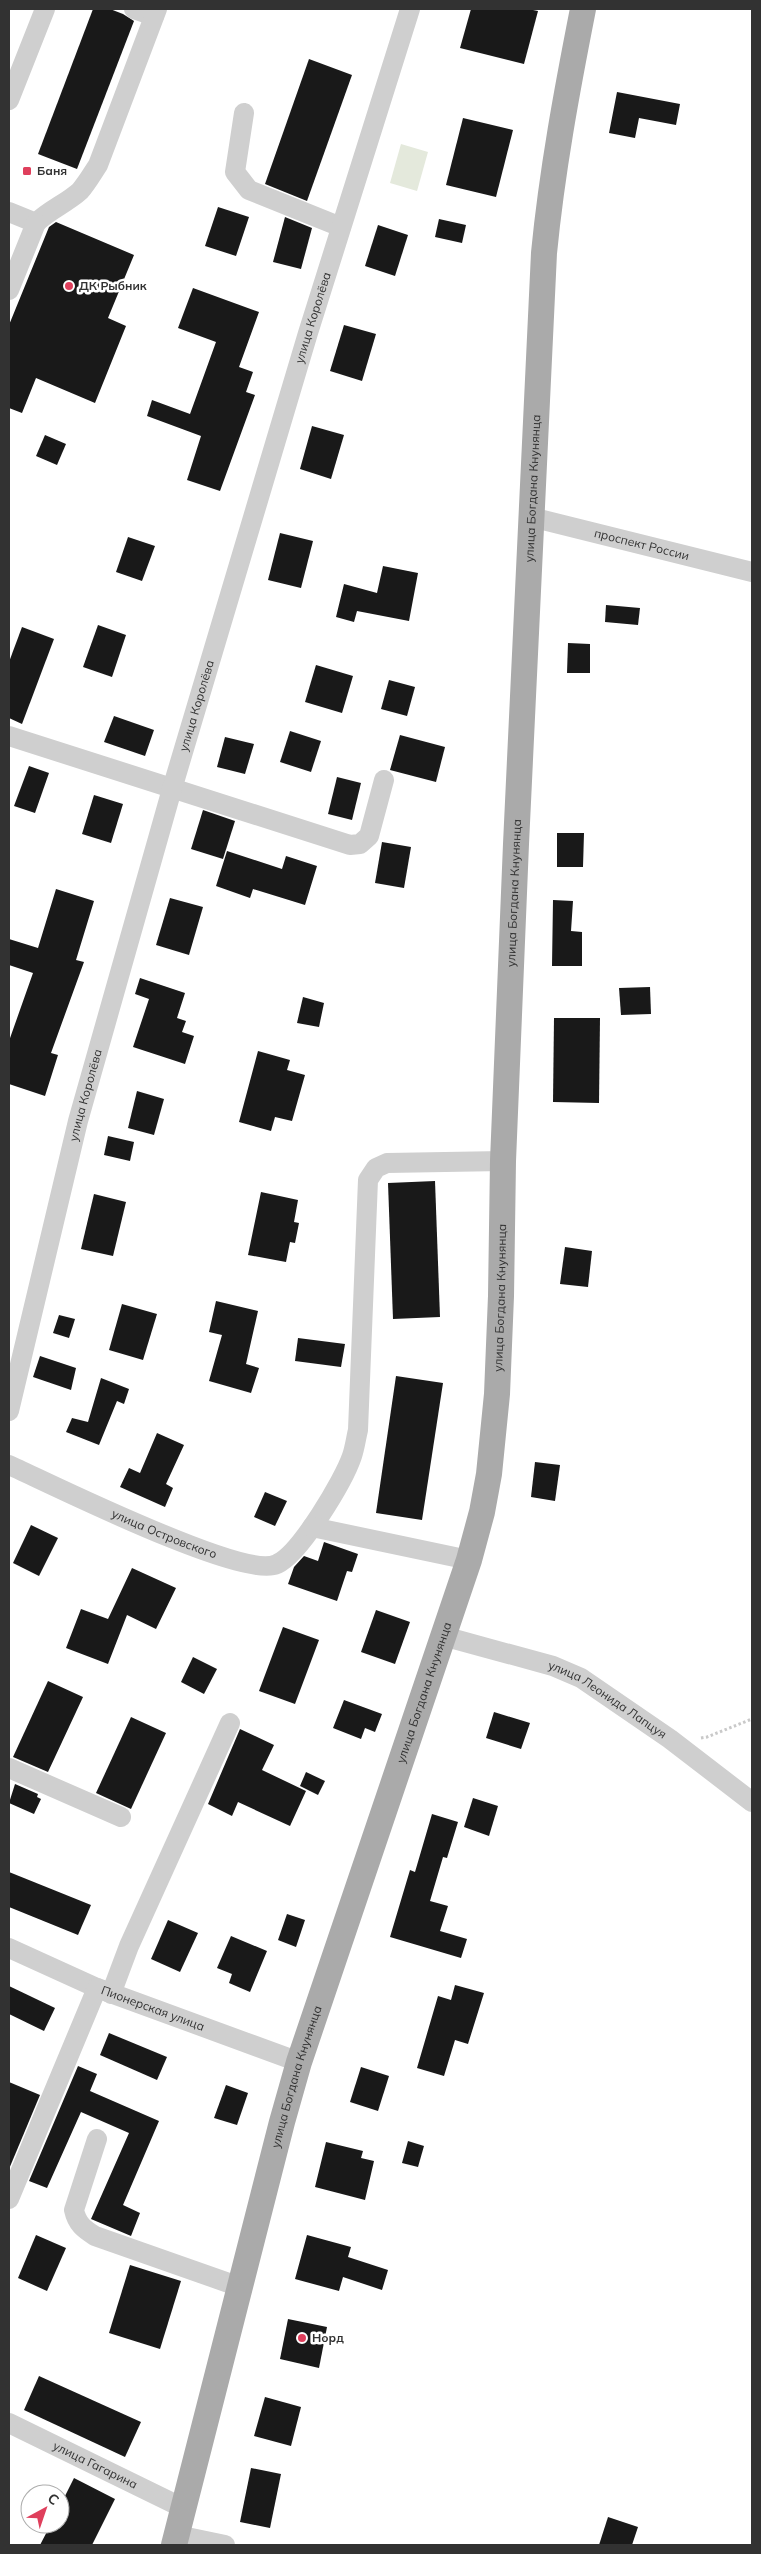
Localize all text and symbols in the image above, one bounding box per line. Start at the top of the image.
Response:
place label: Баня [37,163,67,178]
marker: Баня [21,165,33,177]
street label: улица Королёва [291,270,334,365]
place label: ДК Рыбник [79,278,147,293]
marker: ДК Рыбник [63,280,75,292]
street label: улица Богдана Кнунянца [521,414,543,563]
street label: проспект России [593,525,691,563]
street label: улица Королёва [176,658,217,753]
street label: улица Богдана Кнунянца [503,819,524,967]
street label: улица Королёва [65,1047,105,1143]
street label: улица Богдана Кнунянца [490,1224,509,1372]
street label: улица Островского [110,1506,219,1561]
street label: улица Богдана Кнунянца [393,1620,454,1765]
street label: улица Леонида Лапцуя [547,1657,670,1741]
street label: Пионерская улица [99,1982,207,2034]
street label: улица Богдана Кнунянца [268,2003,325,2150]
place label: Норд [312,2330,344,2345]
marker: Норд [296,2332,308,2344]
street label: улица Гагарина [51,2438,140,2492]
north arrow [20,2484,70,2534]
text: С [44,2489,63,2509]

